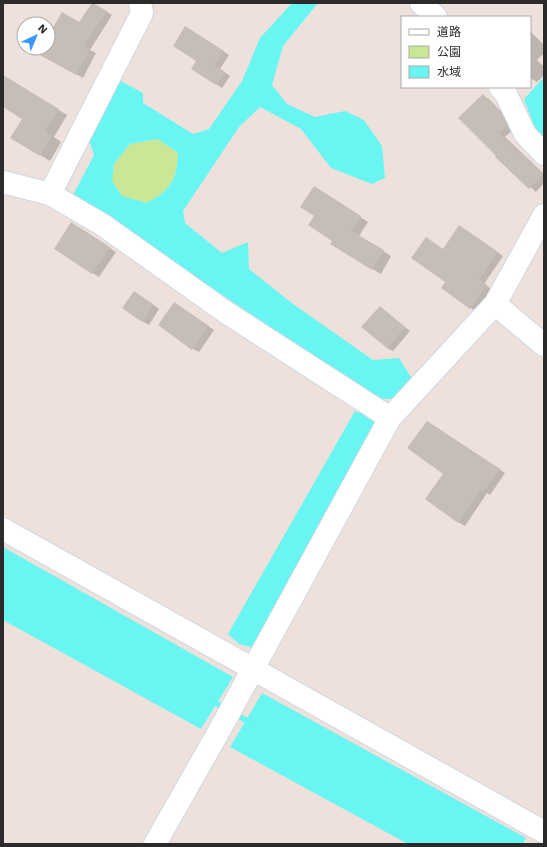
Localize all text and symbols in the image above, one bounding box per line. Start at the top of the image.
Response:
north arrow [16,16,56,56]
legend [401,16,531,88]
text: N [35,22,50,37]
text: 道路 [437,25,461,39]
text: 公園 [437,45,461,59]
text: 水域 [437,65,461,79]

